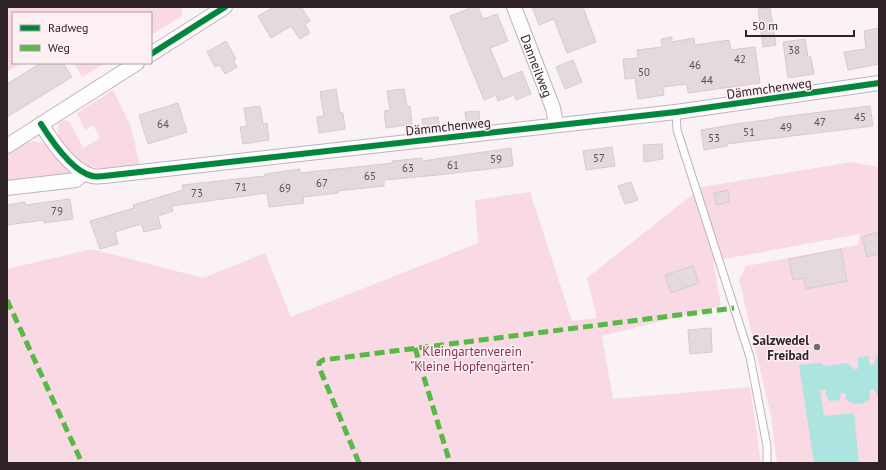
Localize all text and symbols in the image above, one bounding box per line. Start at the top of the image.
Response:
legend [12,12,152,64]
scale bar [746,12,854,38]
text: 50 m [752,18,778,33]
text: Radweg [48,20,89,35]
street label: Danneilweg [516,32,556,100]
text: Weg [48,40,70,55]
house number: 38 [788,43,800,57]
house number: 42 [734,52,746,66]
house number: 46 [689,58,701,72]
house number: 50 [638,65,650,79]
house number: 44 [701,73,713,87]
street label: Dämmchenweg [725,74,813,103]
house number: 45 [854,110,866,124]
street label: Dämmchenweg [405,114,492,139]
house number: 47 [814,115,826,129]
house number: 64 [157,117,169,131]
house number: 49 [780,120,792,134]
house number: 51 [743,125,755,139]
house number: 53 [708,131,720,145]
house number: 57 [593,151,605,165]
house number: 59 [490,152,502,166]
house number: 61 [447,158,459,172]
house number: 63 [402,161,414,175]
house number: 65 [364,169,376,183]
house number: 67 [316,176,328,190]
house number: 71 [235,180,247,194]
house number: 69 [279,181,291,195]
house number: 73 [191,186,203,200]
house number: 79 [51,204,63,218]
place label: Salzwedel Freibad [753,332,809,364]
marker: Salzwedel Freibad [812,342,822,352]
park label: Kleingartenverein "Kleine Hopfengärten" [410,343,534,375]

